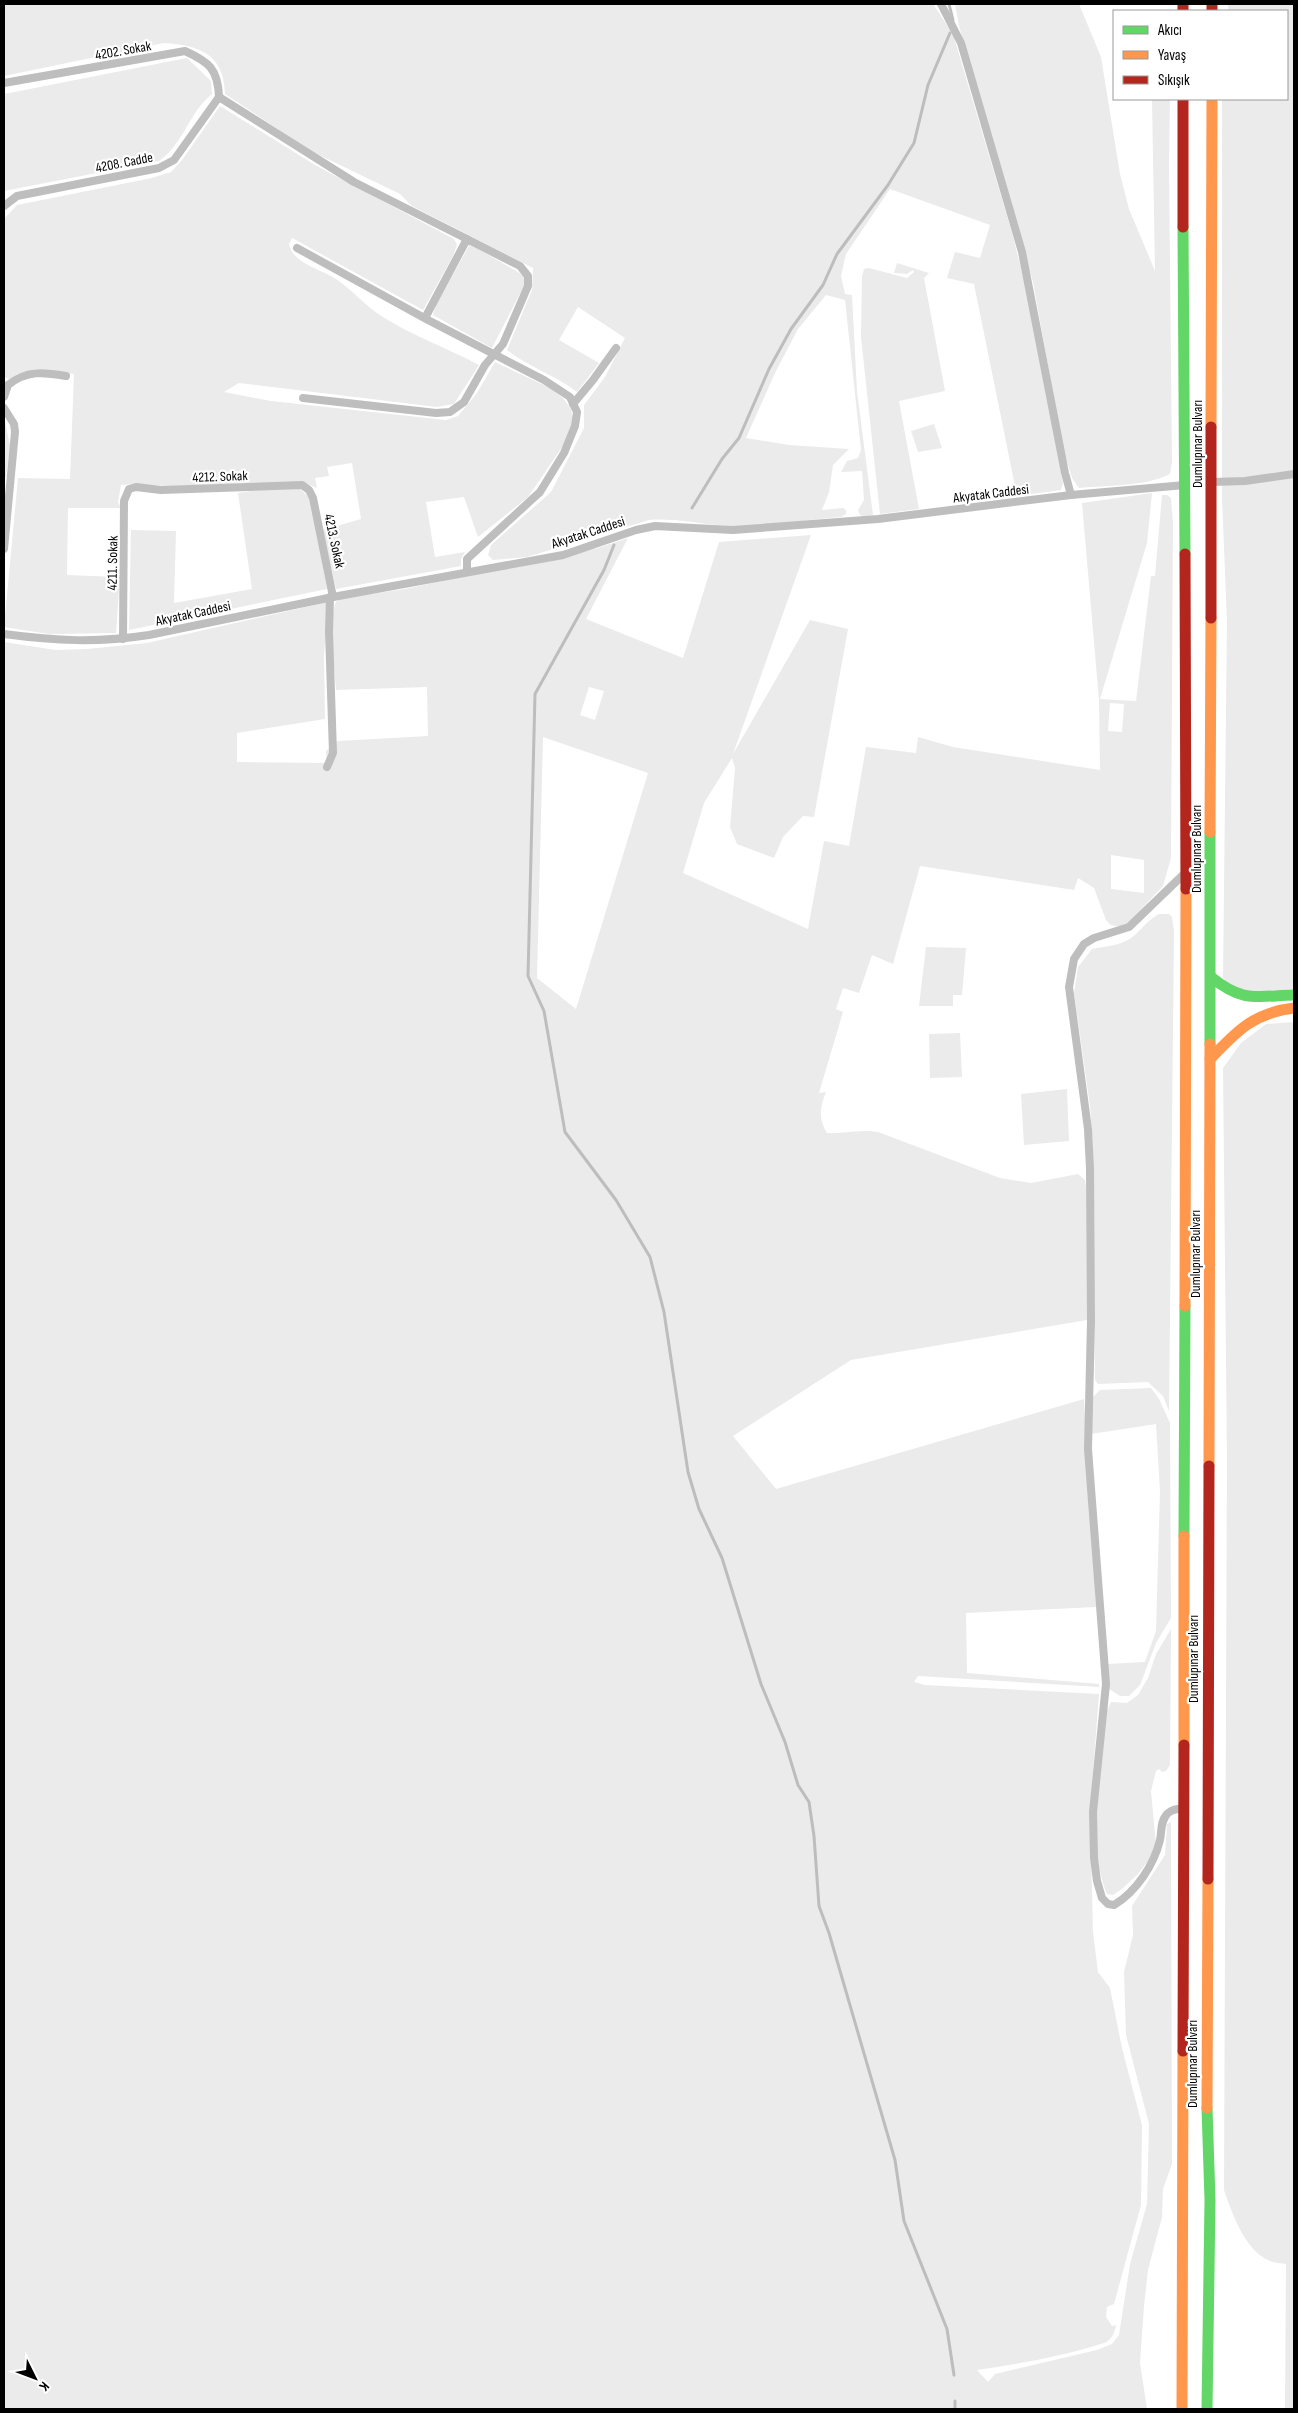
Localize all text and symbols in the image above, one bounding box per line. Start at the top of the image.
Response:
legend [1113,10,1288,100]
text: Akıcı [1157,21,1182,40]
street label: 4202. Sokak [94,37,153,64]
text: Yavaş [1158,46,1186,65]
text: Sıkışık [1158,71,1190,90]
street label: 4208. Cadde [94,149,154,176]
street label: Dumlupınar Bulvarı [1189,400,1206,488]
street label: 4212. Sokak [192,467,249,486]
street label: Akyatak Caddesi [951,480,1030,507]
street label: 4213. Sokak [320,512,349,571]
street label: Akyatak Caddesi [548,513,627,553]
street label: 4211. Sokak [104,535,121,590]
street label: Akyatak Caddesi [153,597,232,630]
street label: Dumlupınar Bulvarı [1188,805,1205,893]
street label: Dumlupınar Bulvarı [1187,1210,1204,1298]
street label: Dumlupınar Bulvarı [1185,1615,1202,1703]
street label: Dumlupınar Bulvarı [1184,2020,1201,2108]
north arrow [10,2353,60,2403]
text: K [36,2378,53,2395]

